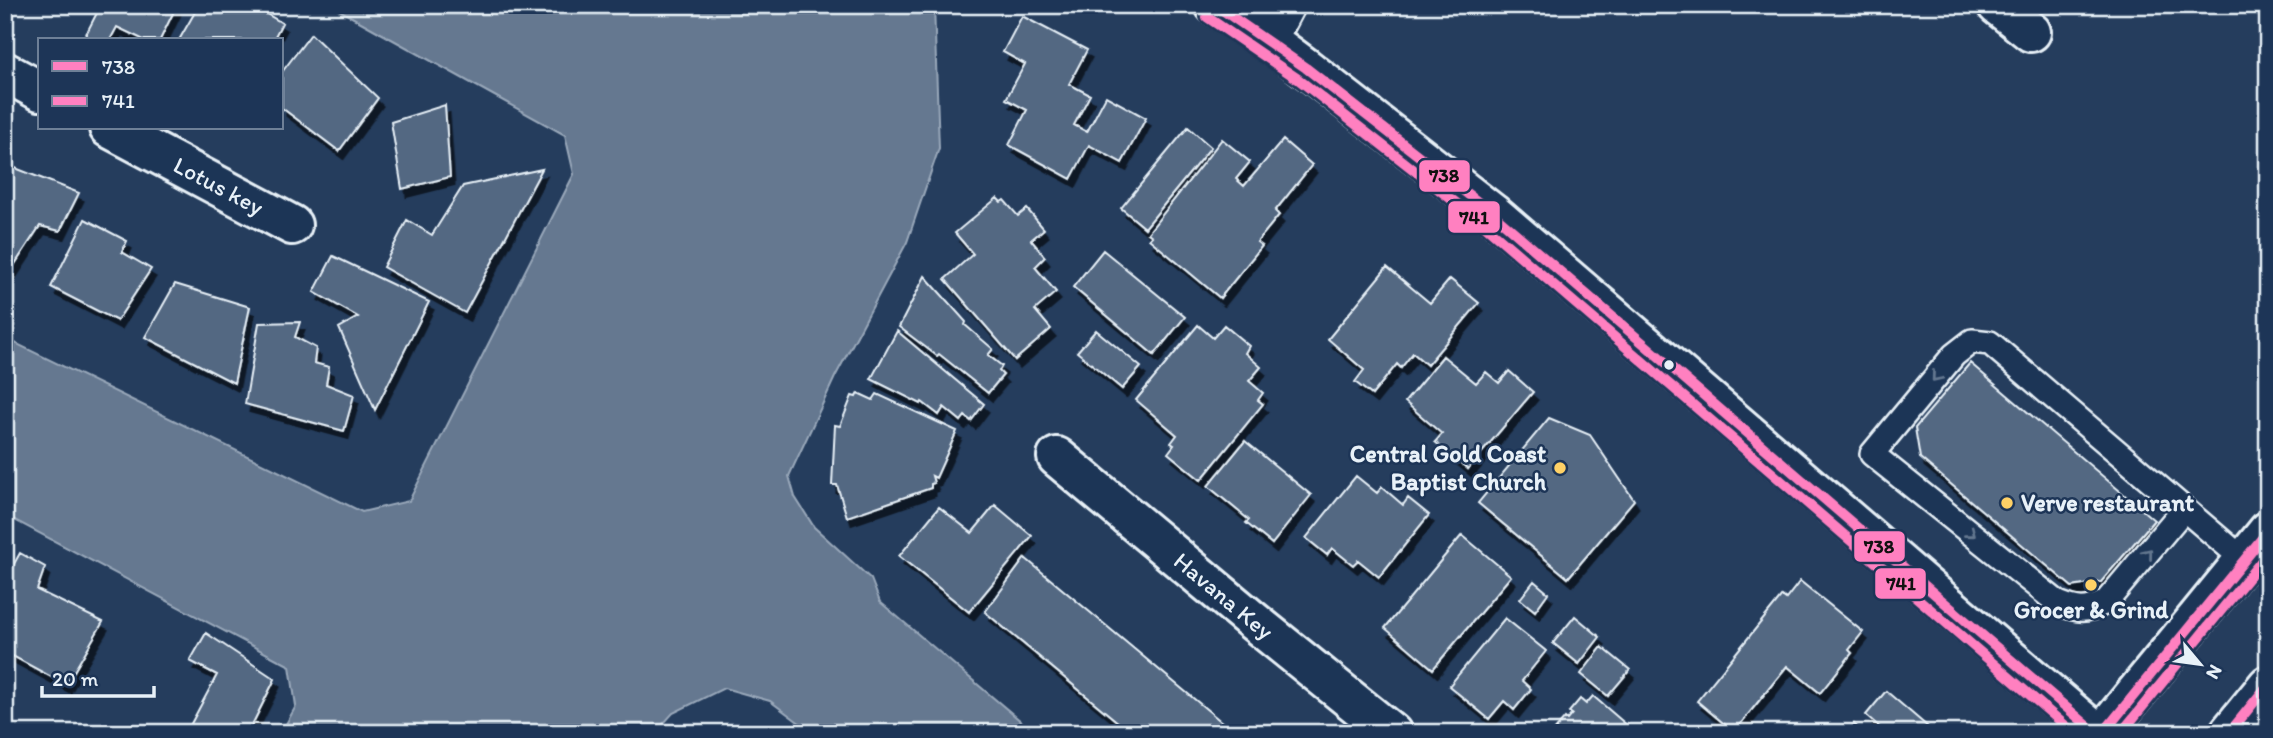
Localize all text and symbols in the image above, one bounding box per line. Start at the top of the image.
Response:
legend [38,38,284,130]
text: 738 [102,54,135,79]
text: 741 [102,88,135,113]
street label: Lotus key [169,150,269,221]
line badge: 738 [1418,159,1471,193]
text: 738 [1428,164,1460,187]
line badge: 741 [1447,200,1501,234]
text: 741 [1458,206,1489,229]
unlabelled marker [1662,358,1676,372]
one-way arrow [1932,369,1945,381]
place label: Central Gold Coast Baptist Church [1350,439,1547,497]
marker: Central Gold Coast Baptist Church [1552,460,1568,476]
place label: Verve restaurant [2021,488,2194,517]
marker: Verve restaurant [1999,495,2015,511]
one-way arrow [1964,525,1976,538]
line badge: 738 [1853,530,1906,563]
text: 738 [1863,535,1895,558]
street label: Havana Key [1168,546,1280,646]
one-way arrow [2140,548,2153,560]
line badge: 741 [1874,567,1927,600]
text: 741 [1885,572,1916,595]
marker: Grocer & Grind [2083,577,2099,593]
place label: Grocer & Grind [2014,595,2169,624]
north arrow [2164,630,2234,700]
scale bar [42,654,154,698]
text: N [2201,661,2228,683]
text: 20 m [52,666,99,691]

